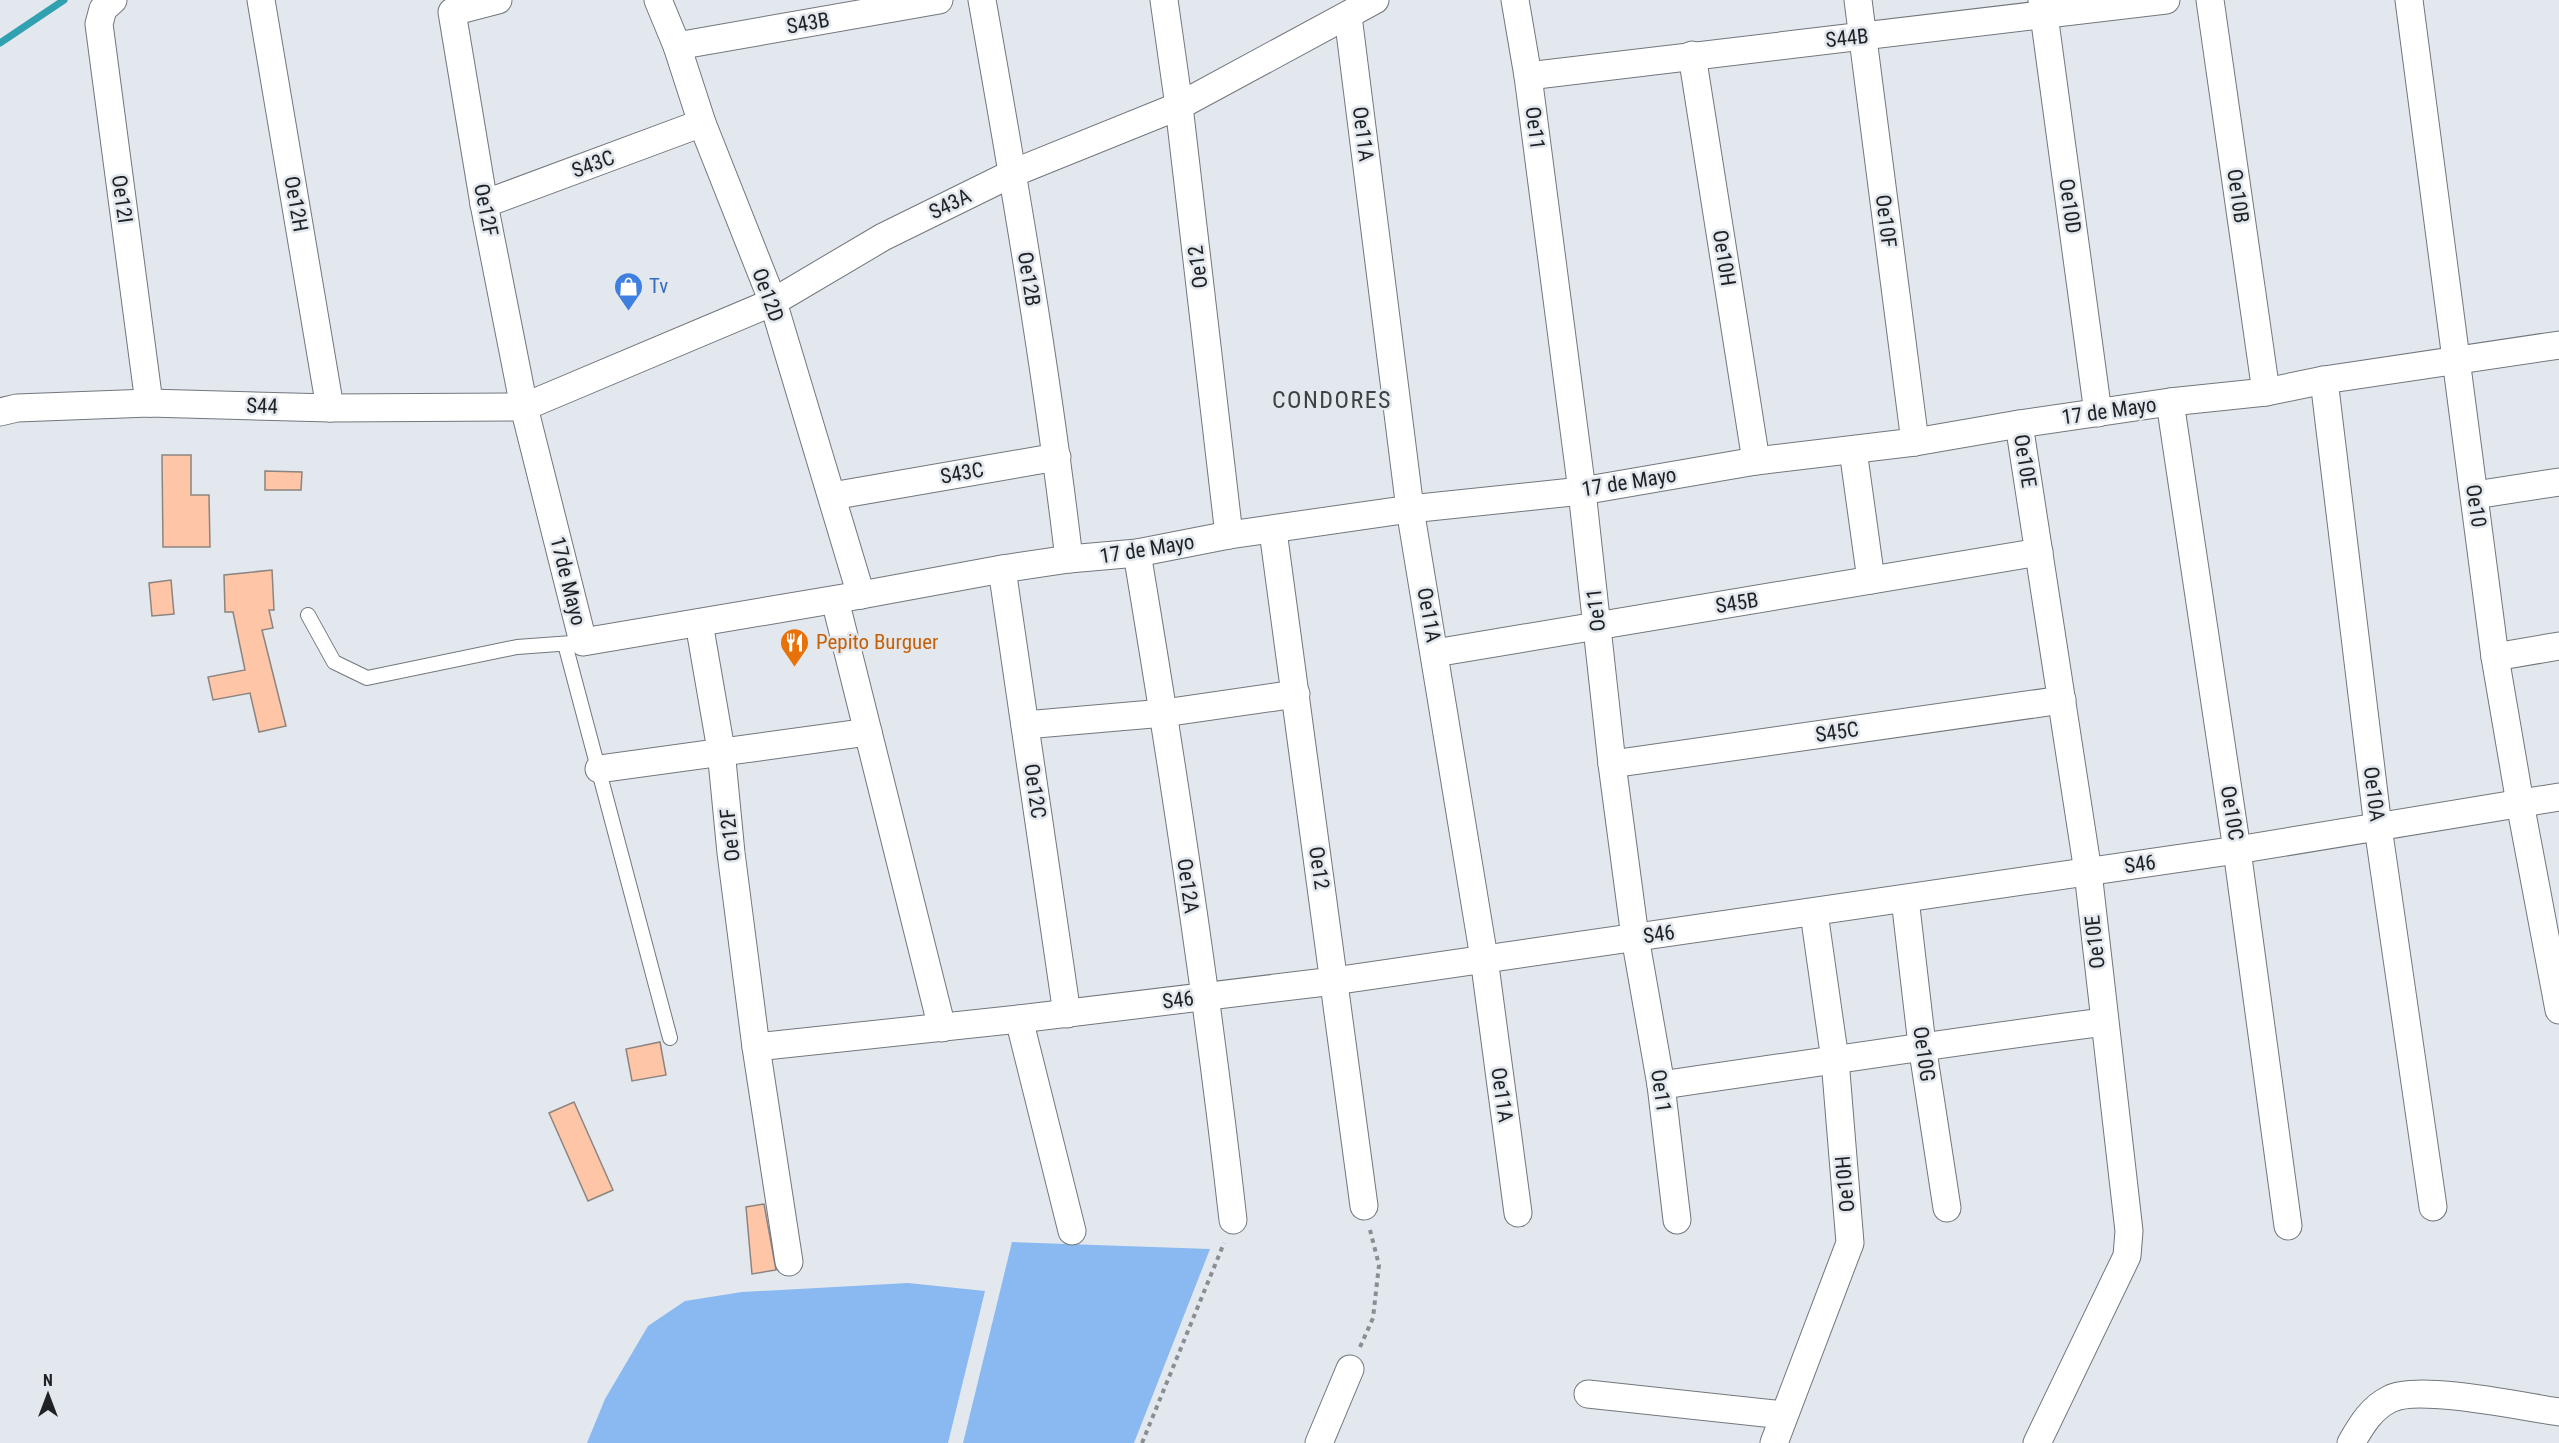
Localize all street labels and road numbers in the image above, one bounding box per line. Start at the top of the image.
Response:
street label: S43B [785,7,831,39]
street label: S44B [1824,24,1870,52]
street label: Oe11A [1348,105,1378,163]
street label: Oe11 [1520,105,1550,151]
street label: S43C [568,145,618,183]
street label: Oe10B [2222,167,2254,225]
street label: Oe12I [107,173,137,225]
street label: Oe12H [279,174,313,234]
street label: Oe10D [2054,177,2086,235]
street label: Oe12F [469,182,503,238]
street label: S43A [925,184,975,224]
street label: Oe10F [1871,193,1901,249]
street label: Oe10H [1708,228,1740,288]
street label: Oe12 [1183,244,1213,290]
street label: Oe12B [1013,250,1045,308]
street label: Oe12D [747,265,789,325]
street label: 17 de Mayo [2060,392,2158,430]
street label: S44 [246,393,278,419]
street label: Oe10E [2009,433,2041,489]
street label: S43C [938,457,986,489]
street label: 17 de Mayo [1580,463,1678,501]
street label: Oe10 [2461,483,2491,529]
street label: 17 de Mayo [1098,530,1196,568]
street label: 17de Mayo [545,534,591,628]
street label: Oe11A [1412,586,1446,644]
street label: Oe11 [1582,587,1610,633]
street label: S45B [1714,588,1760,618]
street label: S45C [1814,717,1860,747]
street label: Oe12C [1019,762,1051,820]
street label: Oe10A [2359,765,2389,823]
street label: Oe10C [2216,784,2248,842]
street label: Oe12F [715,807,745,863]
street label: Oe12 [1304,845,1334,891]
street label: S46 [2123,850,2157,878]
street label: Oe12A [1172,857,1204,915]
street label: Oe10E [2080,914,2110,970]
street label: S46 [1642,920,1676,948]
street label: S46 [1161,986,1195,1014]
street label: Oe10G [1908,1025,1940,1083]
street label: Oe11A [1486,1066,1518,1124]
street label: Oe11 [1646,1068,1676,1114]
street label: Oe10H [1831,1155,1859,1213]

